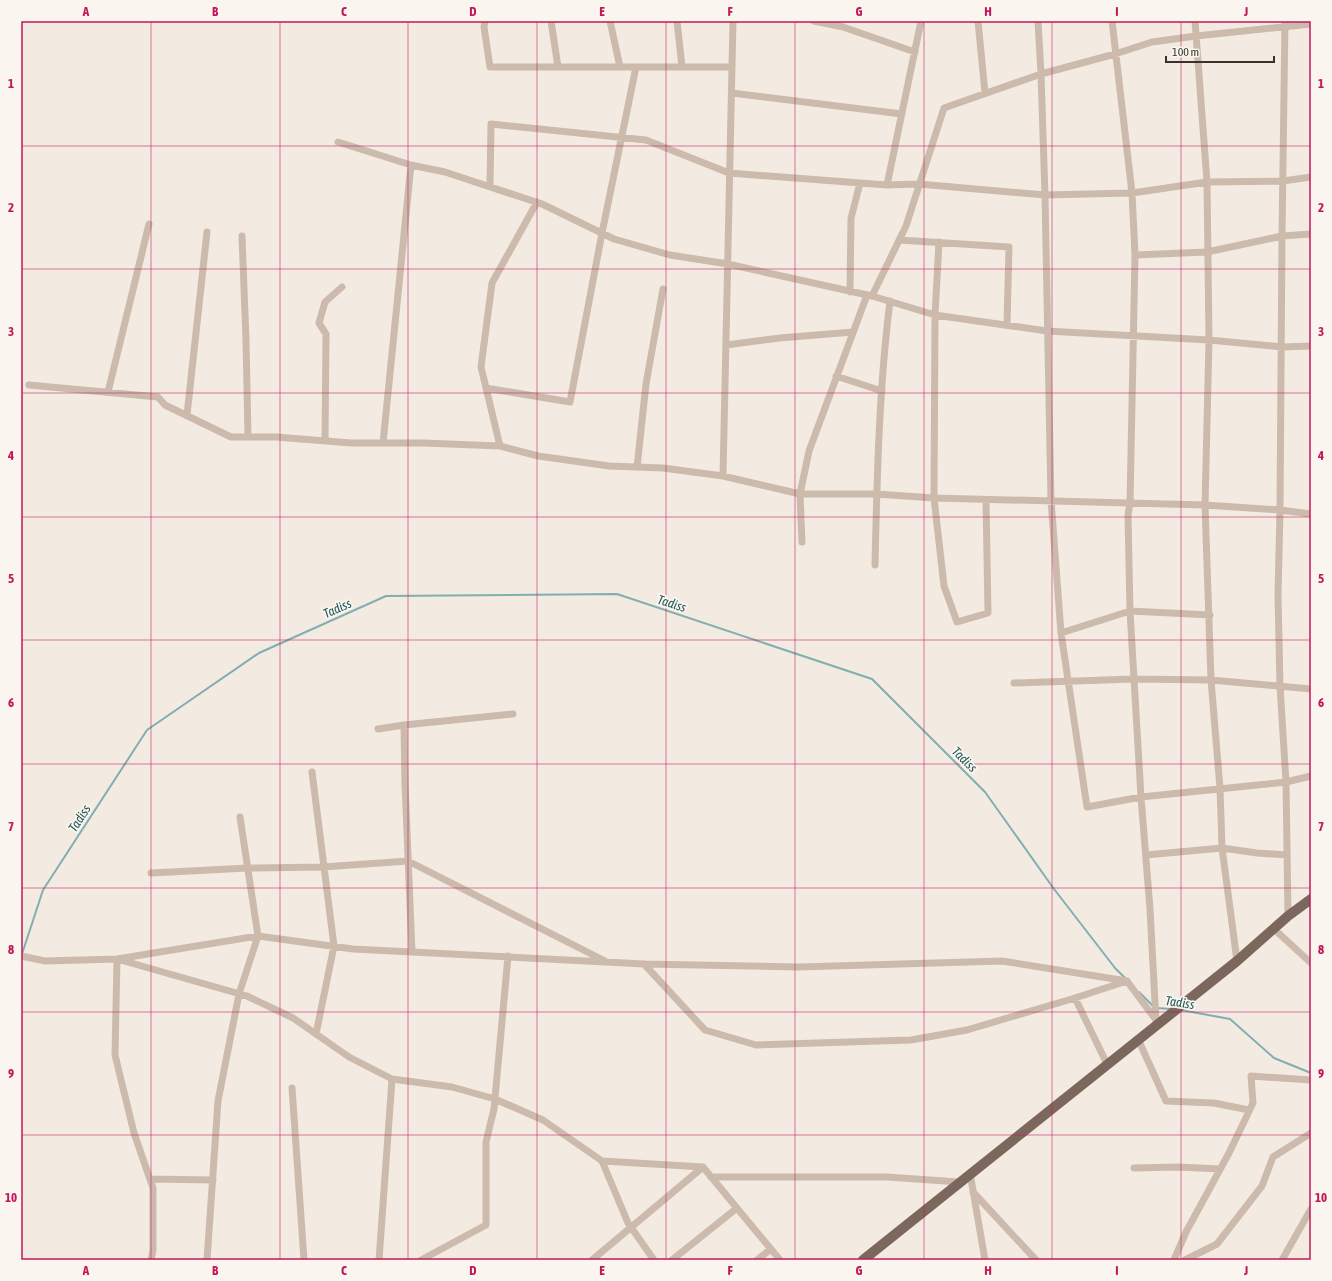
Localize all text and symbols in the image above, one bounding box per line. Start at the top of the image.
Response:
text: A [82,4,90,19]
text: B [212,4,219,19]
text: C [341,4,347,19]
text: D [469,4,477,19]
text: E [599,4,605,19]
text: F [727,4,733,19]
text: G [856,4,863,19]
text: H [984,4,992,19]
text: I [1115,4,1119,19]
text: J [1243,4,1248,19]
scale bar [1166,38,1274,64]
text: 100 m [1172,45,1199,59]
text: 1 [8,76,14,91]
text: 1 [1318,76,1324,91]
text: 2 [8,200,14,215]
text: 2 [1318,200,1324,215]
text: 3 [8,324,14,339]
text: 3 [1318,324,1324,339]
text: 4 [7,448,14,463]
text: 4 [1317,448,1324,463]
text: 5 [8,571,14,586]
text: 5 [1318,571,1324,586]
water label: Tadiss [656,592,688,615]
water label: Tadiss [321,595,354,621]
text: 6 [8,695,14,710]
text: 6 [1318,695,1324,710]
water label: Tadiss [949,744,981,775]
water label: Tadiss [65,802,94,835]
text: 7 [8,819,14,834]
text: 7 [1318,819,1324,834]
text: 8 [8,942,14,957]
text: 8 [1318,942,1324,957]
water label: Tadiss [1164,993,1196,1012]
text: 9 [8,1066,14,1081]
text: 9 [1318,1066,1324,1081]
text: 10 [5,1190,17,1205]
text: 10 [1315,1190,1327,1205]
text: A [82,1263,90,1278]
text: B [212,1263,219,1278]
text: C [341,1263,347,1278]
text: D [469,1263,477,1278]
text: E [599,1263,605,1278]
text: F [727,1263,733,1278]
text: G [856,1263,863,1278]
text: H [984,1263,992,1278]
text: I [1115,1263,1119,1278]
text: J [1243,1263,1248,1278]

